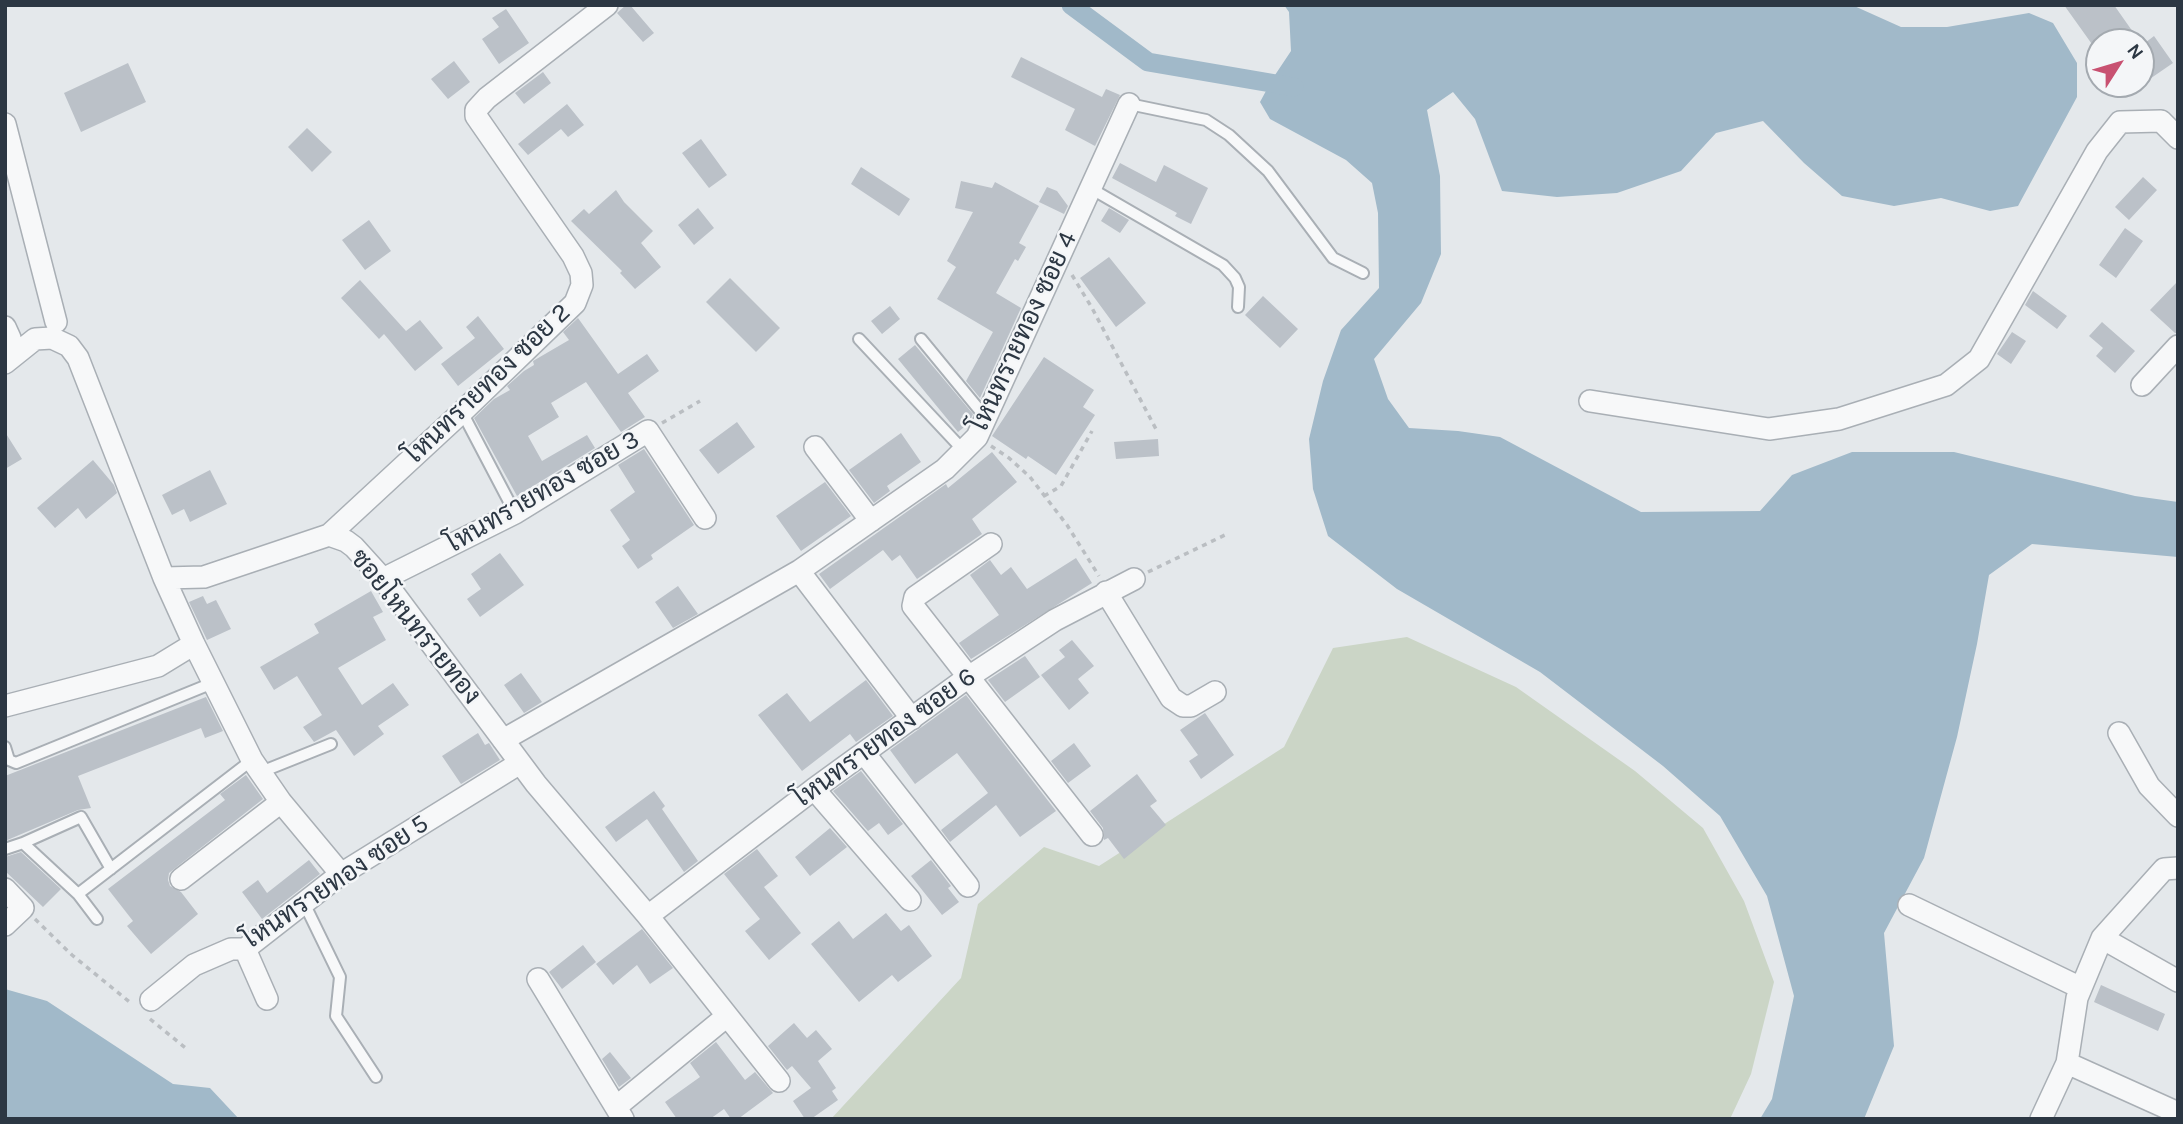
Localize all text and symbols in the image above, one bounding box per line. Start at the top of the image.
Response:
north arrow [2085,28,2155,98]
text: N [2122,40,2148,64]
street label: โหนทรายทอง ซอย 4 [964,227,1084,437]
street label: โหนทรายทอง ซอย 2 [399,297,577,471]
street label: โหนทรายทอง ซอย 3 [441,424,645,560]
street label: ซอยโหนทรายทอง [343,543,487,711]
street label: โหนทรายทอง ซอย 6 [788,661,982,815]
street label: โหนทรายทอง ซอย 5 [237,808,435,956]

